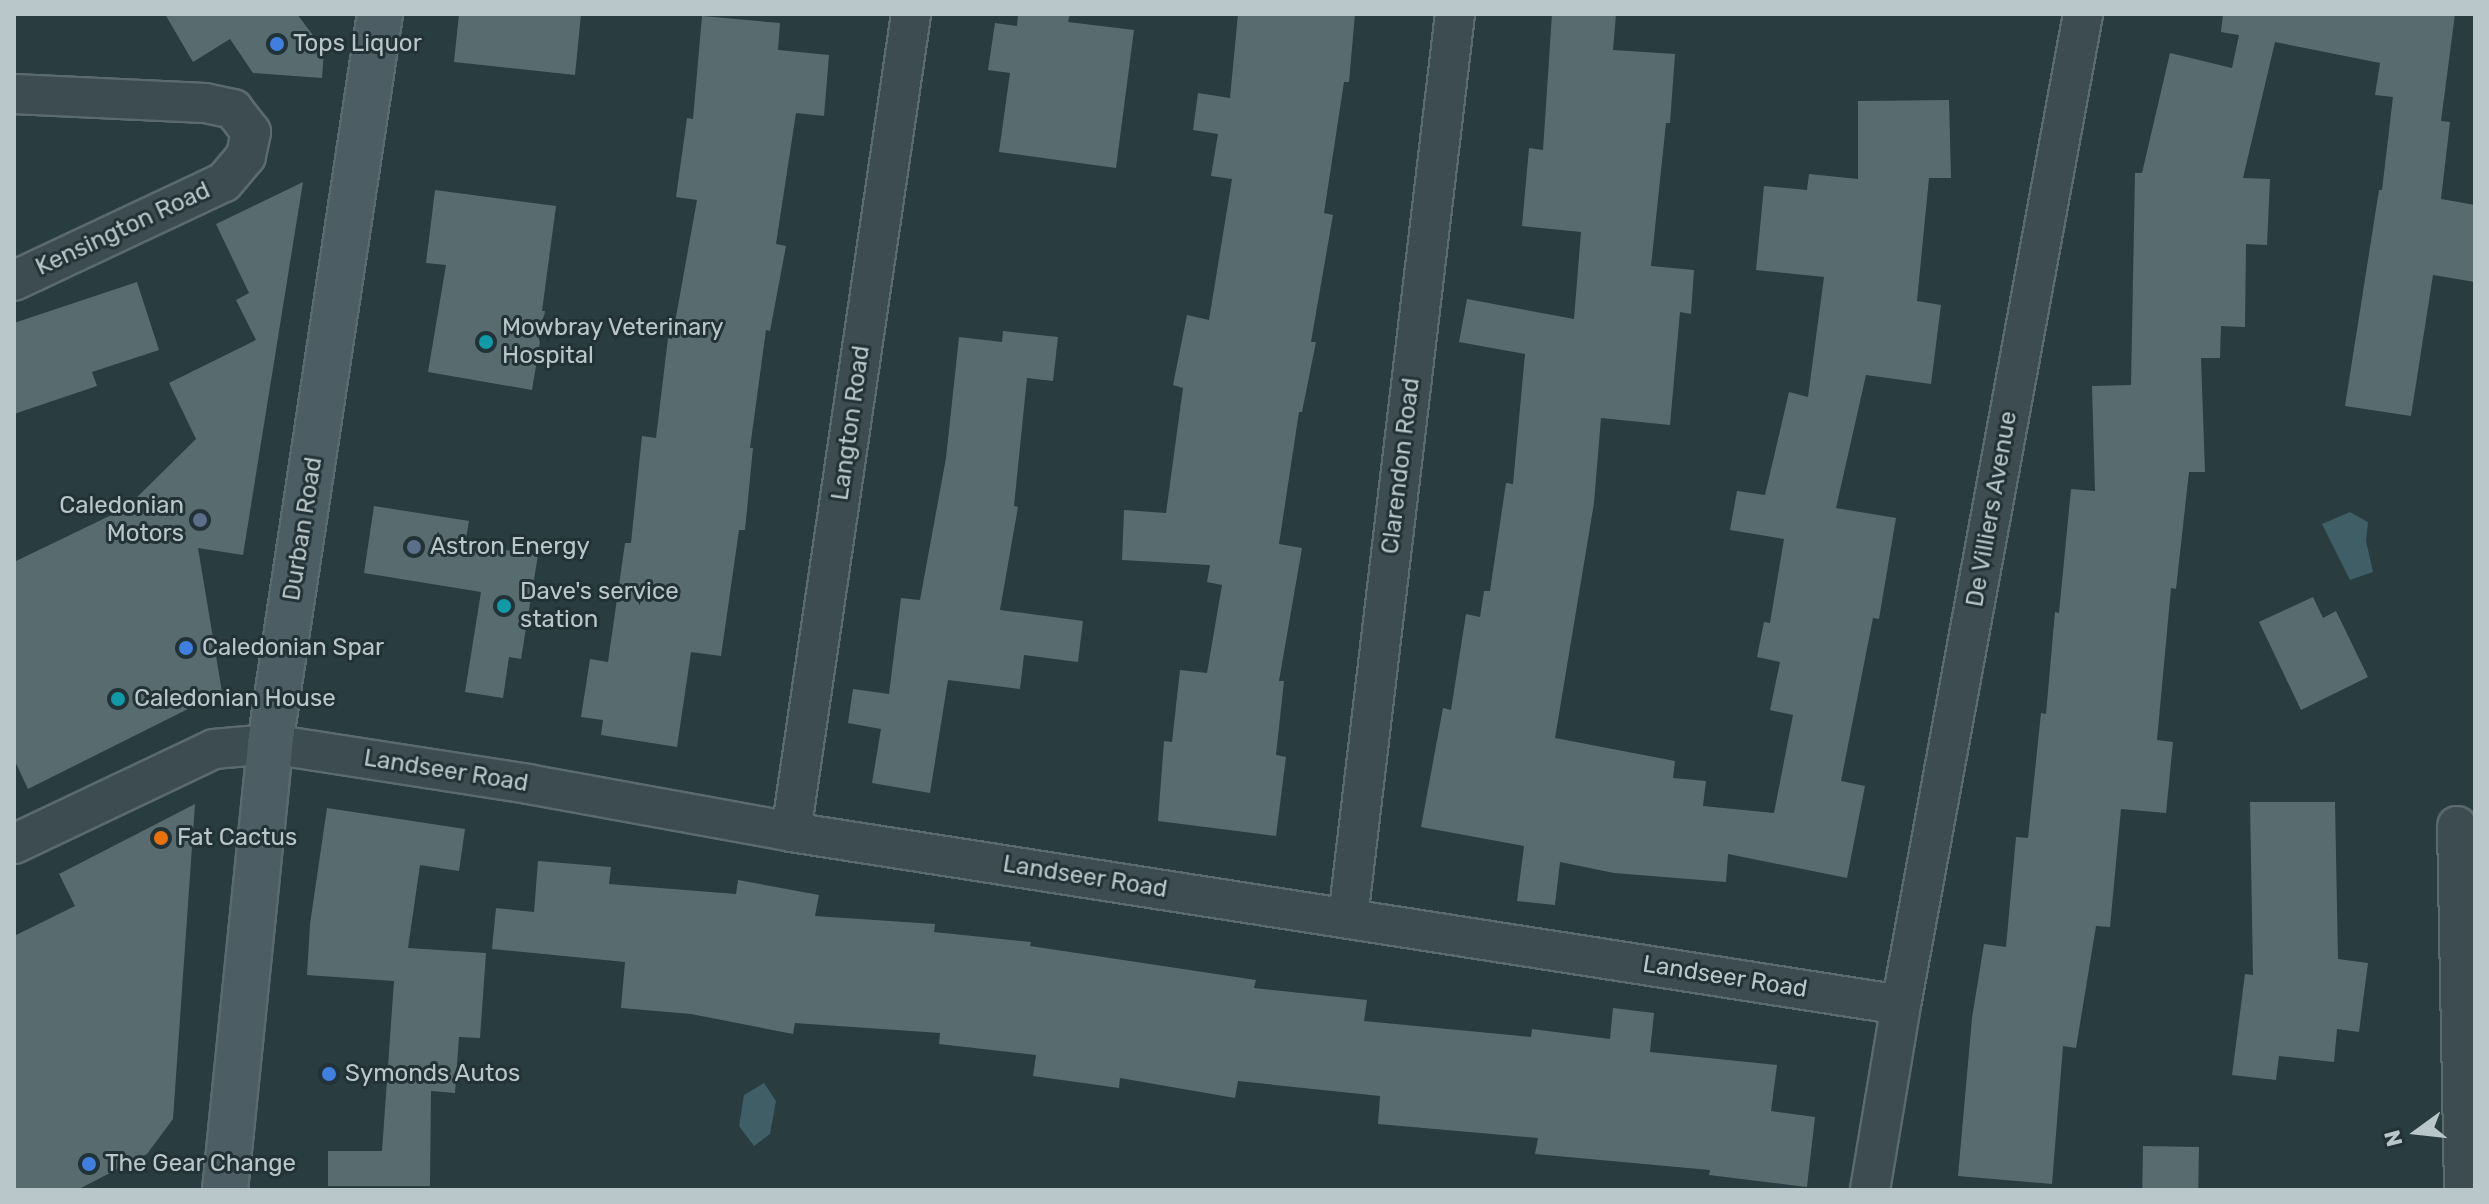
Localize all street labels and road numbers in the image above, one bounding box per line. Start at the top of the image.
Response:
street label: Kensington Road [31,176,215,282]
street label: Langton Road [826,344,876,502]
street label: Clarendon Road [1376,376,1426,556]
street label: De Villiers Avenue [1960,408,2024,610]
street label: Durban Road [277,455,329,603]
street label: Landseer Road [361,744,531,798]
street label: Landseer Road [1000,850,1170,904]
street label: Landseer Road [1640,950,1810,1004]

